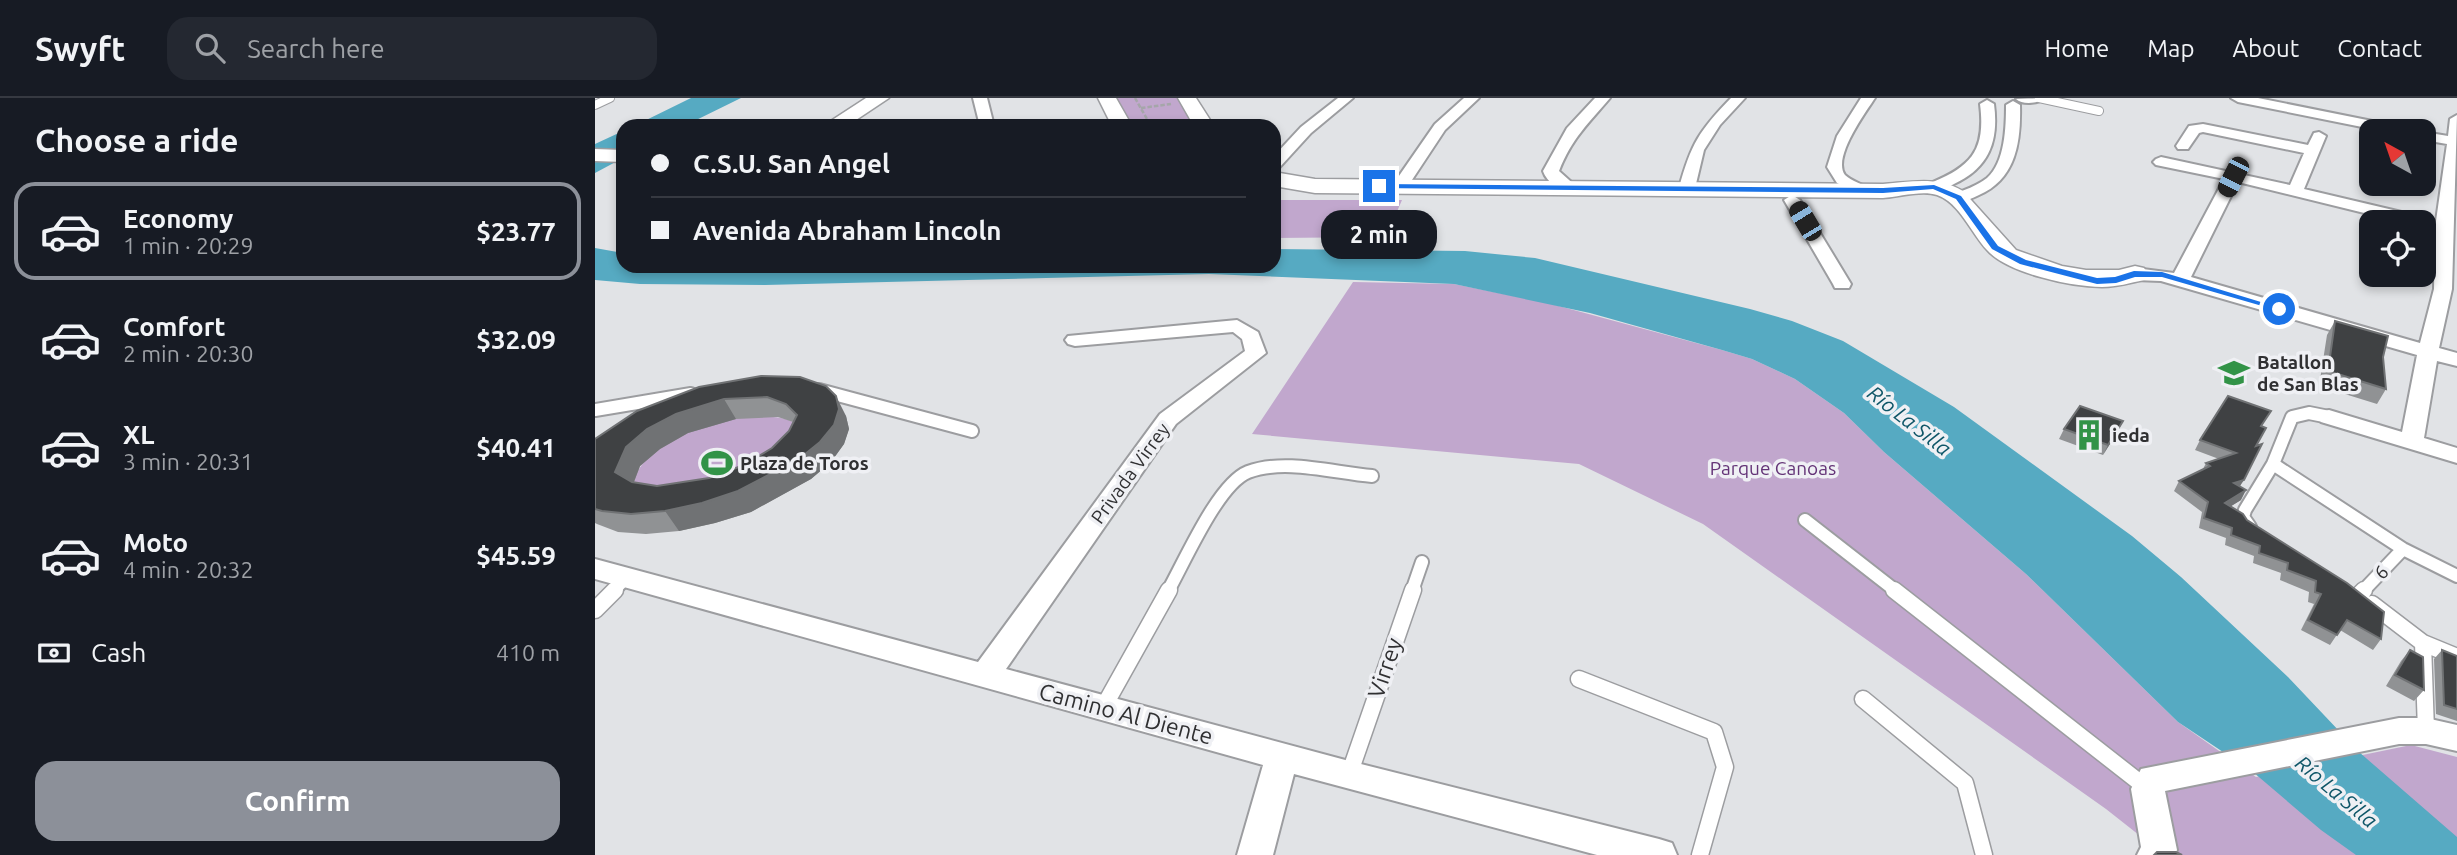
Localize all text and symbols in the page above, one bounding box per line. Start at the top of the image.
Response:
search box [167,17,657,80]
icon: search [191,29,229,67]
text: Swyft [35,30,125,67]
text: Search here [247,34,385,63]
text: Home [2044,35,2109,62]
text: Map [2147,35,2194,62]
text: About [2232,35,2299,62]
text: Contact [2337,35,2422,62]
north arrow [2359,119,2436,196]
map controls [2359,119,2436,287]
text: Choose a ride [35,122,238,158]
text: C.S.U. San Angel [693,149,890,178]
car [2215,154,2252,200]
route end [1363,170,1395,202]
car [1786,198,1825,244]
icon: car [39,200,102,263]
text: Economy [123,204,233,233]
callout: 2 min [1321,210,1437,260]
button: locate [2359,210,2436,287]
text: Avenida Abraham Lincoln [693,216,1002,245]
text: $23.77 [476,217,556,246]
text: 2 min [1350,222,1408,247]
text: 1 min · 20:29 [123,233,254,258]
route start [2263,293,2295,325]
icon: car [39,308,102,371]
text: Comfort [123,312,226,341]
text: $32.09 [476,325,556,354]
text: 2 min · 20:30 [123,341,254,366]
place label: Batallon de San Blas [2257,351,2359,395]
school or university icon: Batallon de San Blas [2217,356,2251,390]
water label: Río La Silla [1863,380,1956,460]
icon: car [39,416,102,479]
building icon: ieda [2072,418,2106,452]
street label: Privada Virrey [1086,419,1174,527]
text: XL [123,420,154,449]
place label: ieda [2112,424,2150,446]
text: $40.41 [476,433,556,462]
sports icon: Plaza de Toros [700,446,734,480]
text: 3 min · 20:31 [123,449,254,474]
place label: Plaza de Toros [740,452,869,474]
park label: Parque Canoas [1710,457,1836,479]
icon: car [39,524,102,587]
text: Moto [123,528,188,557]
text: $45.59 [476,541,556,570]
text: 4 min · 20:32 [123,557,254,582]
street label: 6 [2369,561,2393,583]
icon: cash [35,634,73,672]
street label: Virrey [1363,634,1406,701]
text: Cash [91,638,146,667]
text: 410 m [496,640,560,665]
street label: Camino Al Diente [1037,678,1216,749]
water label: Río La Silla [2291,750,2382,832]
button: Confirm [35,761,560,841]

